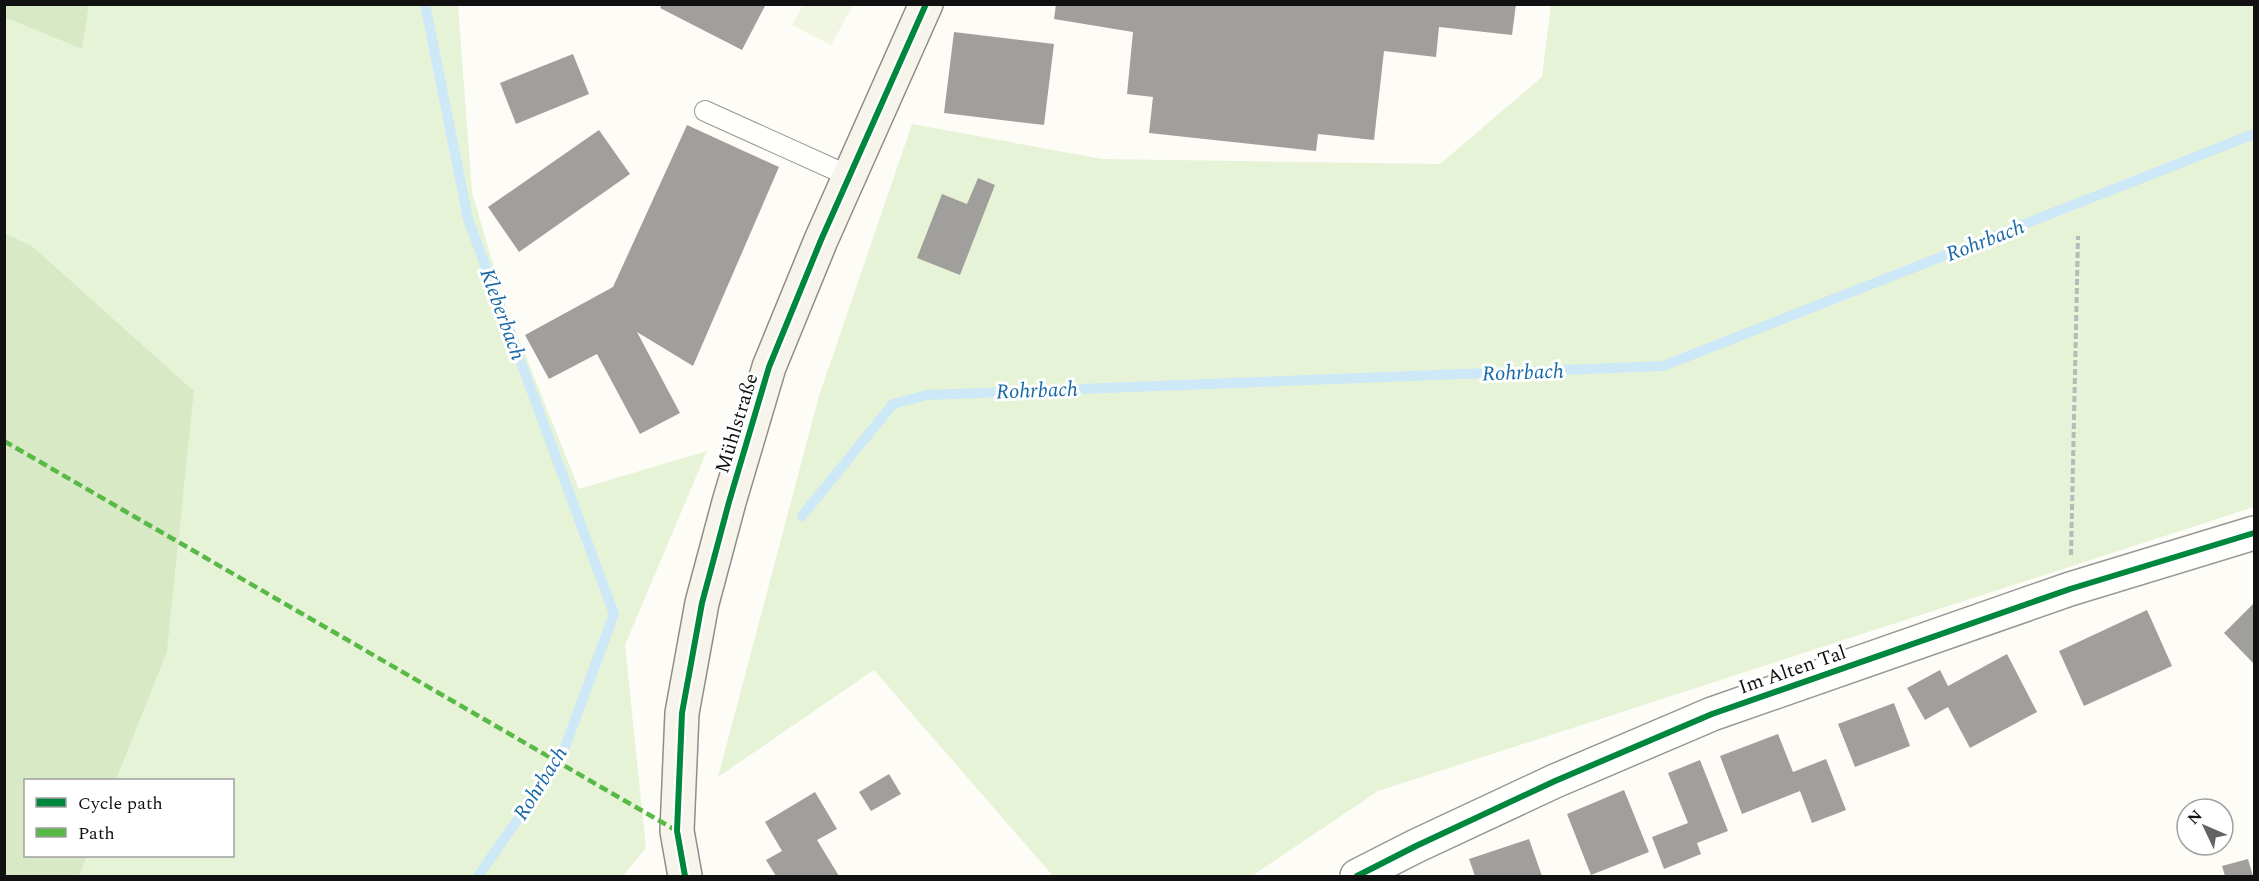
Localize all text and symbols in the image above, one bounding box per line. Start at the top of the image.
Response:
water label: Rohrbach [1941,211,2029,271]
water label: Kleberbach [471,264,534,365]
water label: Rohrbach [1482,356,1565,390]
street label: Mühlstraße [708,370,766,477]
water label: Rohrbach [996,374,1079,408]
street label: Im Alten Tal [1734,637,1850,702]
water label: Rohrbach [506,740,576,827]
legend [24,779,234,857]
text: Cycle path [78,790,163,817]
north arrow [2175,797,2235,857]
text: N [2182,804,2208,830]
text: Path [78,820,115,847]

